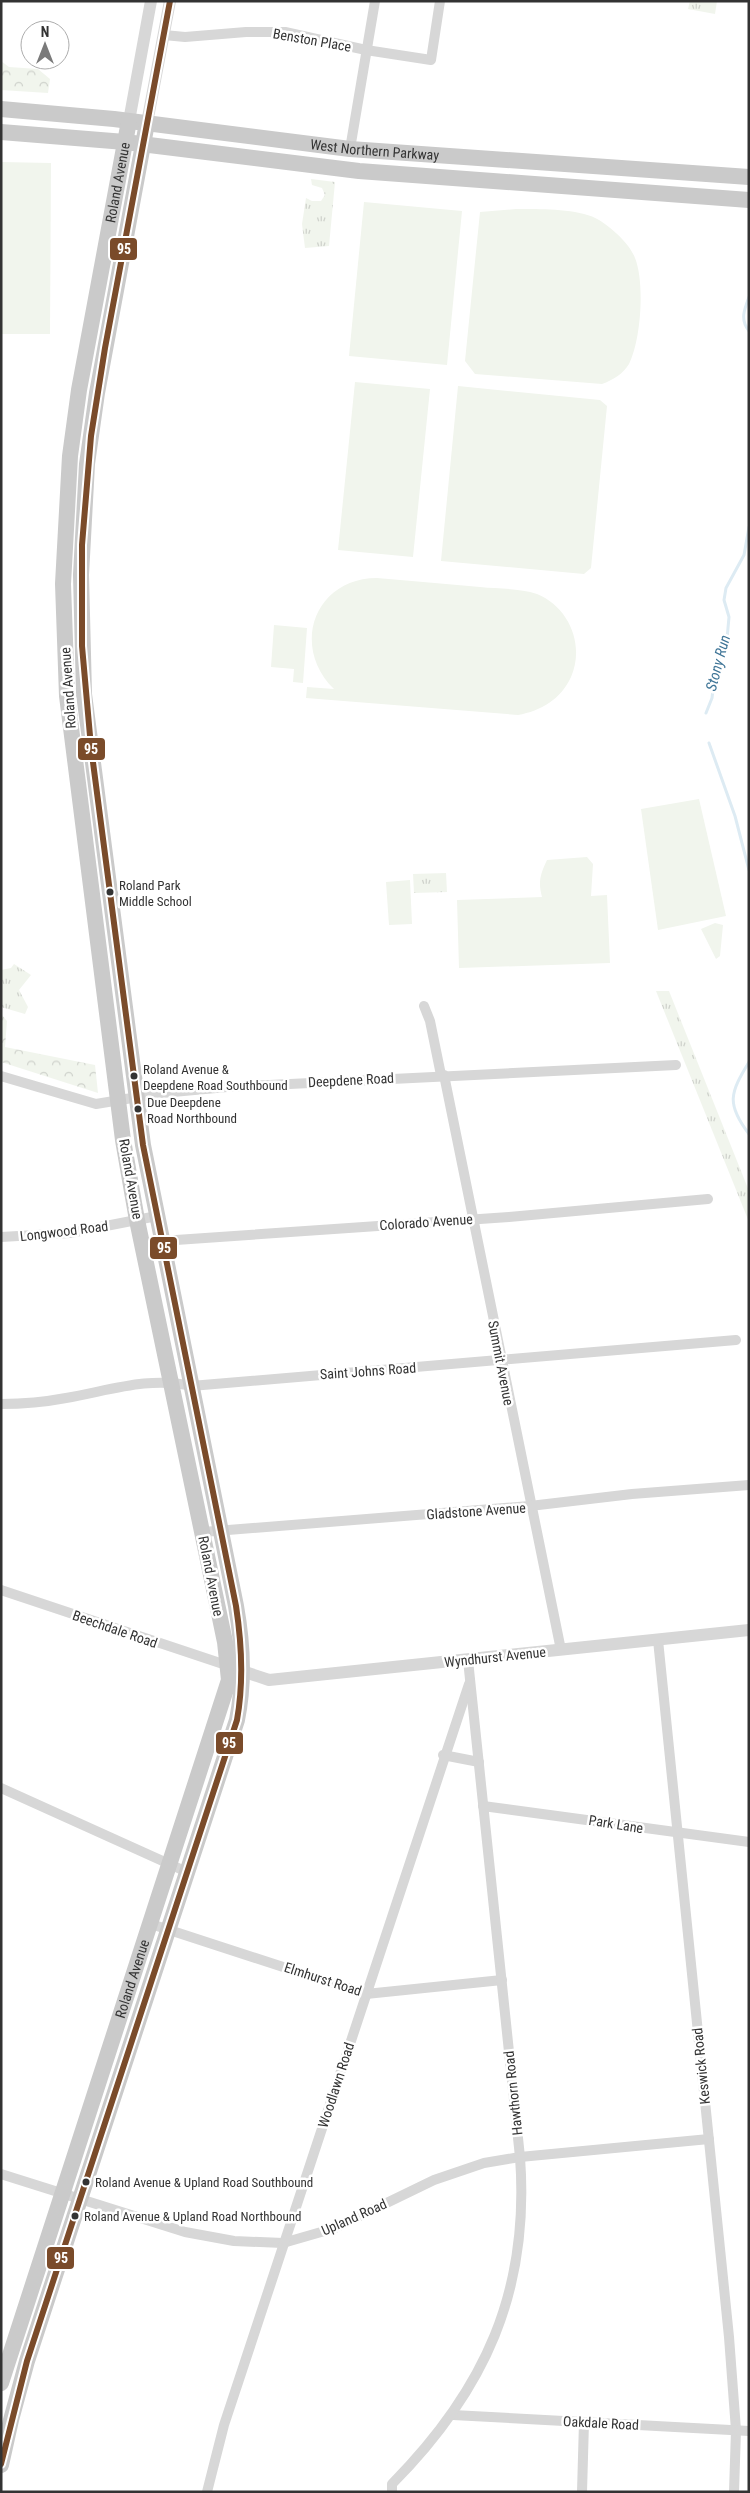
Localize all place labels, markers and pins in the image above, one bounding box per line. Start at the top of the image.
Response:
place label: Roland Park Middle School [119,878,192,909]
marker: Roland Park Middle School [105,887,115,897]
place label: Roland Avenue & Deepdene Road Southbound [143,1062,288,1093]
marker: Roland Avenue & Deepdene Road Southbound [129,1071,139,1081]
place label: Due Deepdene Road Northbound [147,1095,237,1126]
marker: Due Deepdene Road Northbound [133,1104,143,1114]
place label: Roland Avenue & Upland Road Southbound [95,2175,313,2190]
marker: Roland Avenue & Upland Road Southbound [81,2177,91,2187]
place label: Roland Avenue & Upland Road Northbound [84,2209,302,2224]
marker: Roland Avenue & Upland Road Northbound [70,2211,80,2221]

